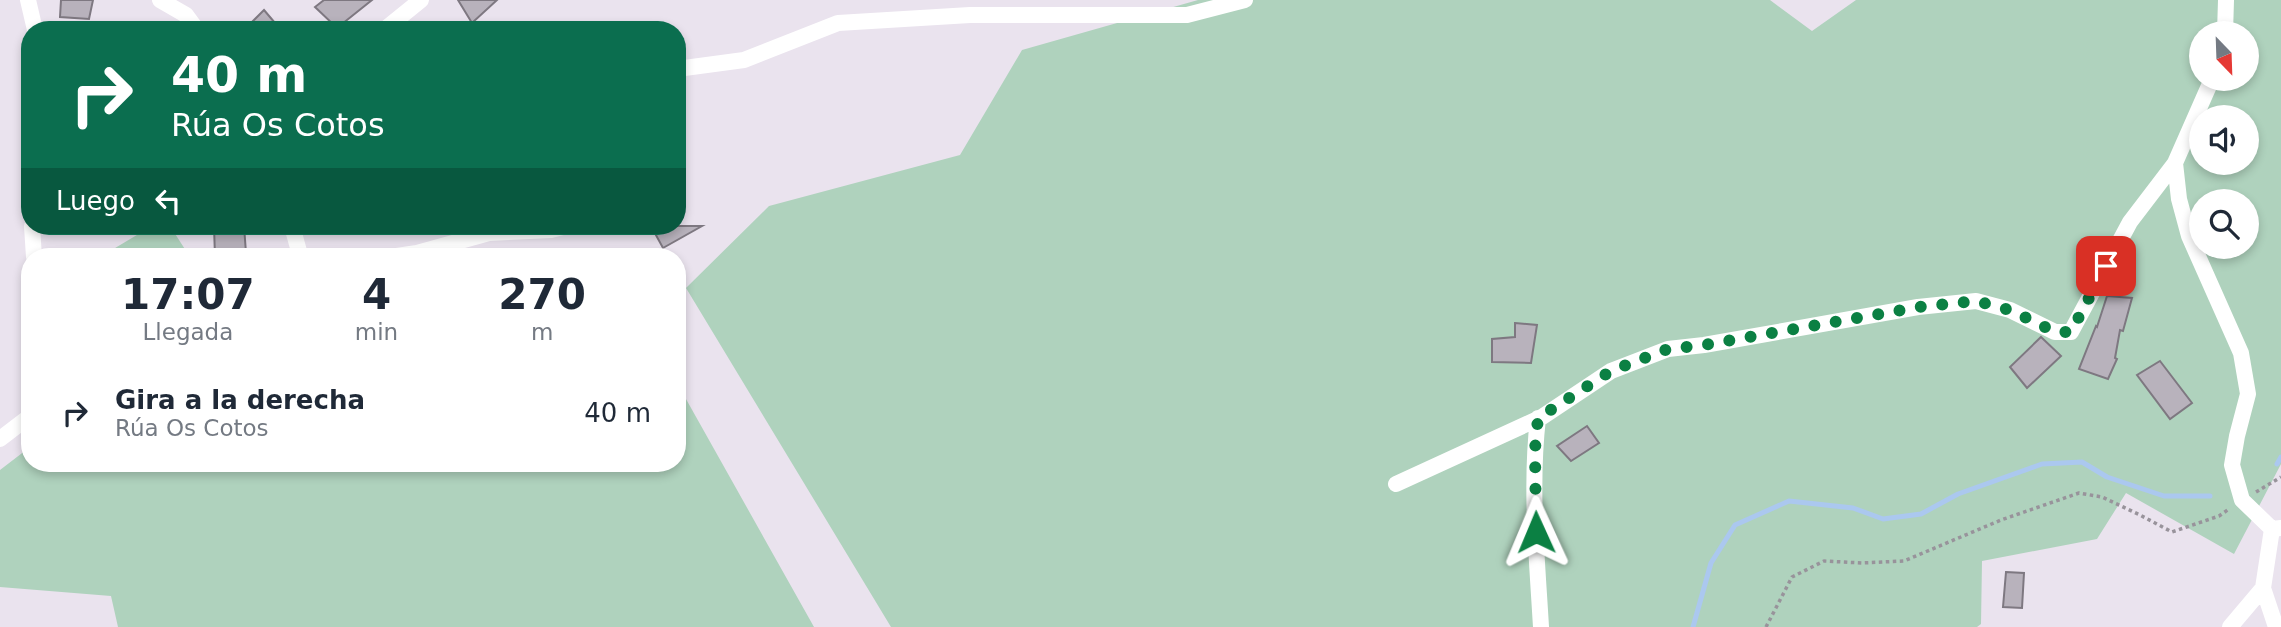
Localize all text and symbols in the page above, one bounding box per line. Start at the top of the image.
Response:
north arrow [2189,21,2259,91]
map controls [2189,21,2259,259]
text: 40 m [171,47,307,104]
icon: right [56,49,147,140]
button: sound [2189,105,2259,175]
text: Rúa Os Cotos [171,106,385,144]
icon: left [149,182,187,220]
text: Luego [56,186,135,216]
button: search [2189,189,2259,259]
pin [2076,236,2136,296]
icon: arrive [2087,247,2125,285]
text: 17:07 [121,270,255,319]
text: 4 [362,270,391,319]
text: 270 [498,270,586,319]
text: Llegada [143,319,233,345]
text: min [355,319,398,345]
text: m [531,319,553,345]
text: Gira a la derecha [115,385,365,415]
icon: right [56,394,94,432]
text: 40 m [584,398,651,428]
text: Rúa Os Cotos [115,415,269,441]
position arrow [1499,495,1573,569]

